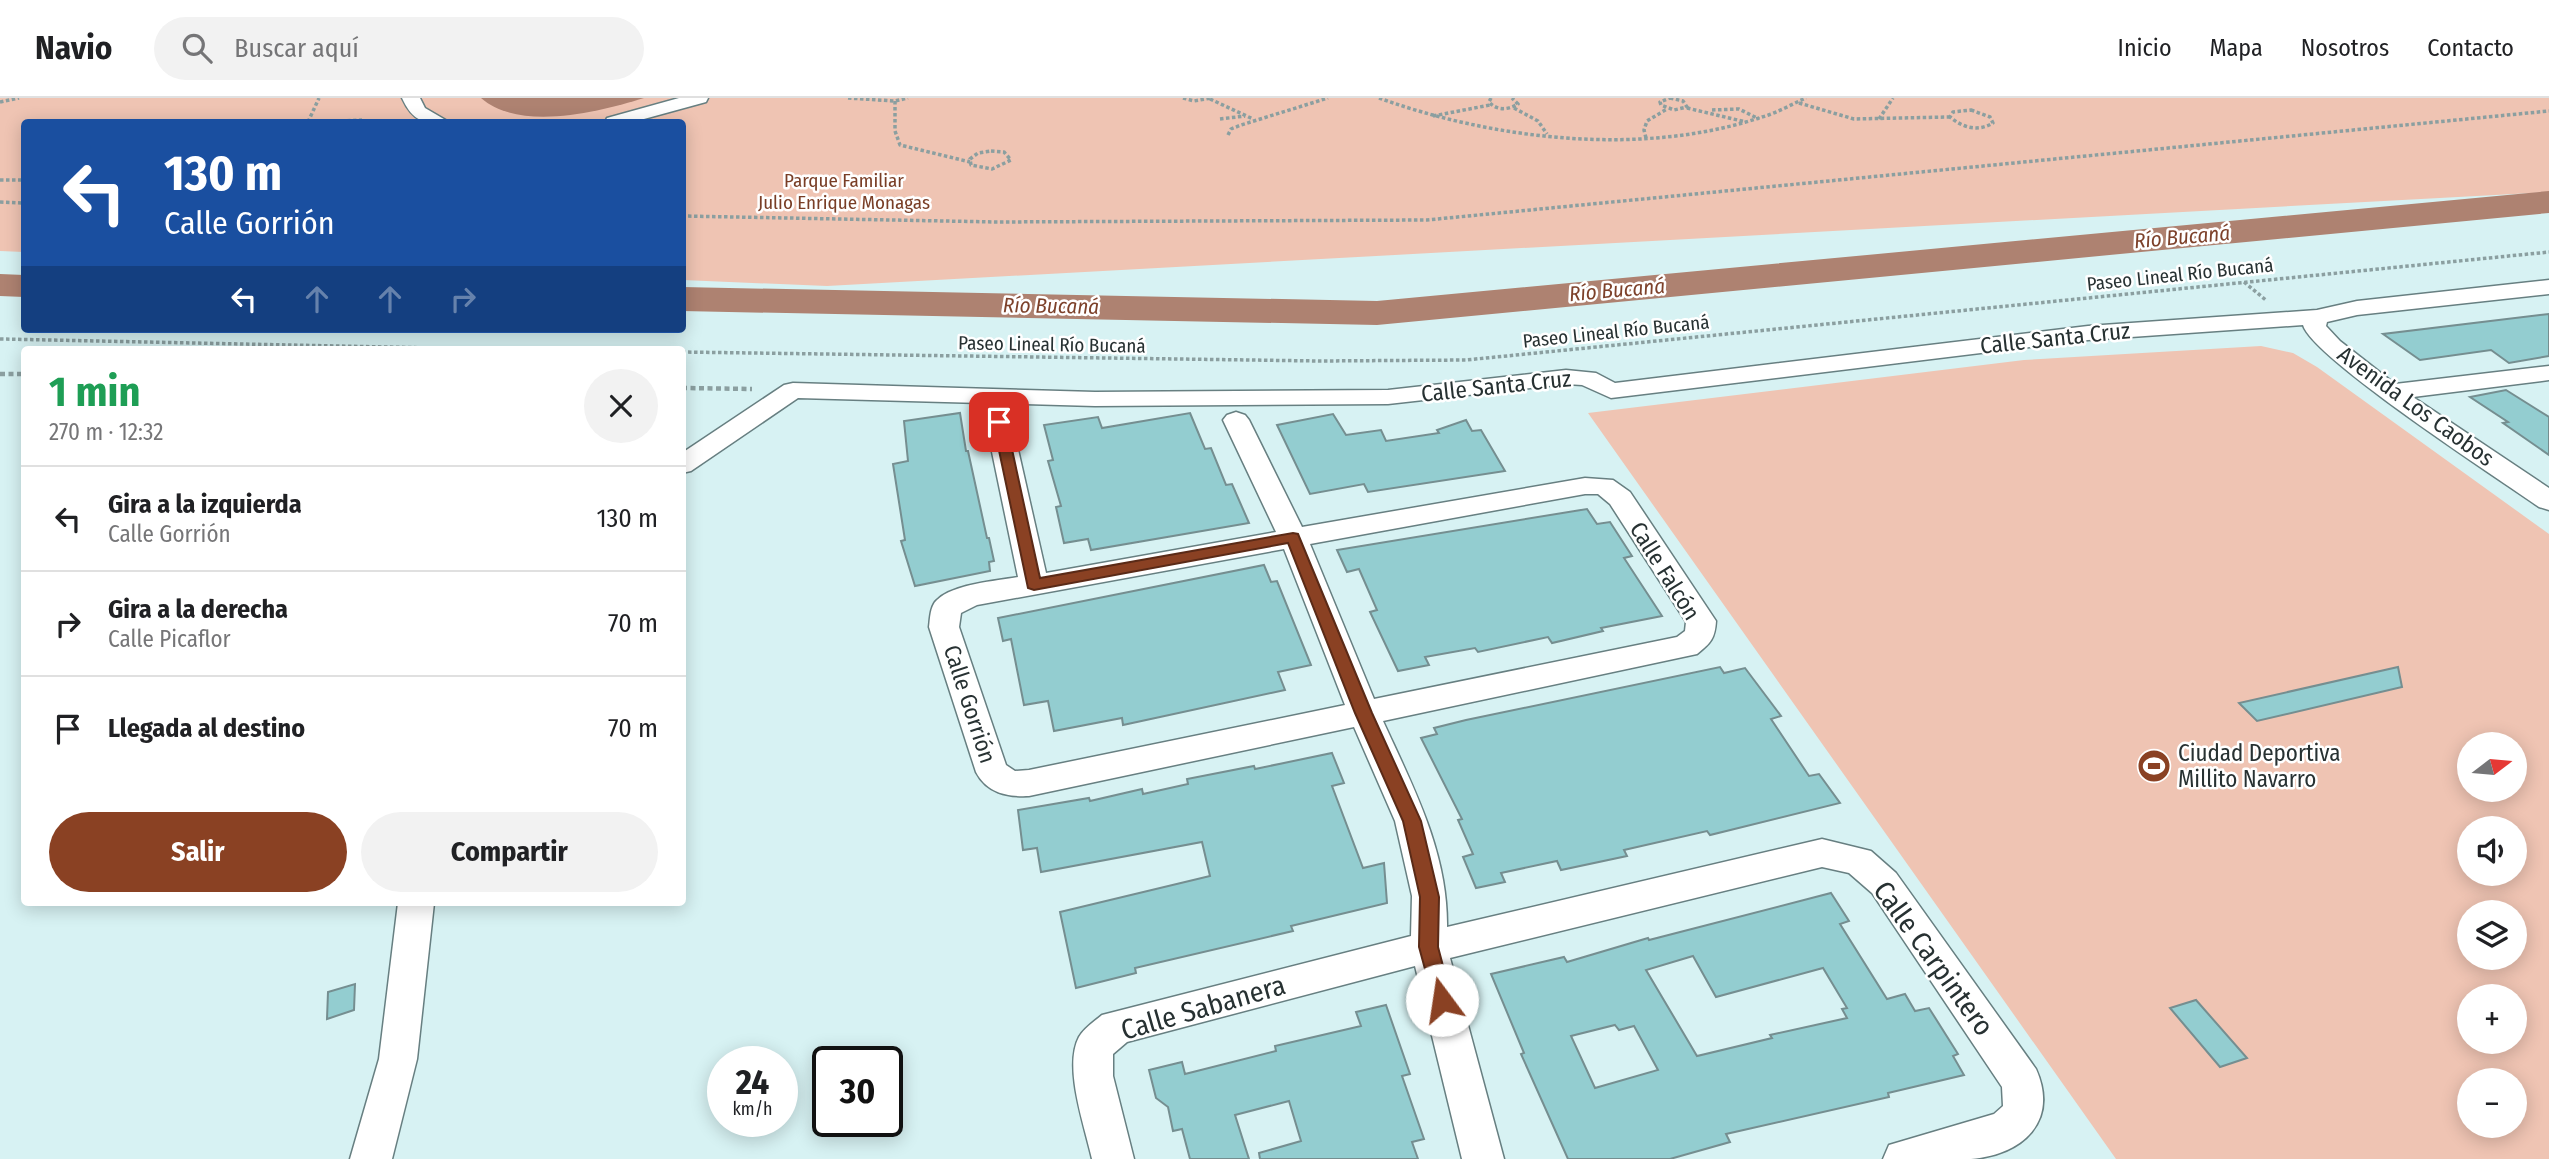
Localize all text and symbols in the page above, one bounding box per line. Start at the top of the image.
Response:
search box [154,17,644,80]
text: Navio [35,28,112,68]
icon: search [178,29,216,67]
text: Buscar aquí [234,33,359,64]
text: Inicio [2118,34,2172,62]
text: Mapa [2210,34,2263,62]
text: Nosotros [2301,34,2389,62]
text: Contacto [2427,34,2514,62]
text: 130 m [164,144,282,203]
icon: left [49,147,140,238]
park label: Parque Familiar Julio Enrique Monagas [758,169,930,214]
text: Calle Gorrión [164,204,335,242]
water label: Río Bucaná [2133,220,2231,254]
street label: Paseo Lineal Río Bucaná [2086,253,2275,296]
water label: Río Bucaná [1568,273,1666,307]
icon: left [225,280,263,318]
icon: ahead [298,280,336,318]
icon: ahead [371,280,409,318]
icon: right [444,280,482,318]
water label: Río Bucaná [1003,292,1099,320]
street label: Paseo Lineal Río Bucaná [1522,310,1711,353]
street label: Calle Santa Cruz [1979,316,2131,360]
street label: Paseo Lineal Río Bucaná [958,331,1146,358]
street label: Avenida Los Caobos [2332,340,2500,472]
street label: Calle Santa Cruz [1420,364,1572,408]
text: 1 min [49,367,140,417]
button: close [584,369,658,443]
pin [969,392,1029,452]
icon: arrive [980,403,1018,441]
text: 270 m · 12:32 [49,418,163,446]
text: Gira a la izquierda [108,489,302,520]
icon: left [49,500,87,538]
text: 130 m [596,503,658,534]
street label: Calle Falcón [1624,517,1706,625]
text: Calle Gorrión [108,520,231,548]
text: Gira a la derecha [108,594,288,625]
icon: right [49,605,87,643]
text: 70 m [608,608,658,639]
text: Calle Picaflor [108,625,231,653]
street label: Calle Gorrión [938,641,1002,767]
icon: arrive [49,710,87,748]
text: Llegada al destino [108,713,305,744]
text: 70 m [608,713,658,744]
north arrow [2457,732,2527,802]
map controls [2457,732,2527,1138]
place label: Ciudad Deportiva Millito Navarro [2178,739,2340,793]
sports icon: Ciudad Deportiva Millito Navarro [2135,747,2173,785]
button: Salir [49,812,347,892]
button: Compartir [361,812,658,892]
button: sound [2457,816,2527,886]
street label: Calle Carpintero [1867,875,2001,1042]
button: layers [2457,900,2527,970]
position arrow [1405,963,1479,1037]
street label: Calle Sabanera [1117,968,1289,1047]
button: + [2457,984,2527,1054]
speed limit sign: 30 [812,1046,903,1137]
text: 24 [736,1061,769,1103]
button: − [2457,1068,2527,1138]
text: km/h [732,1098,773,1120]

